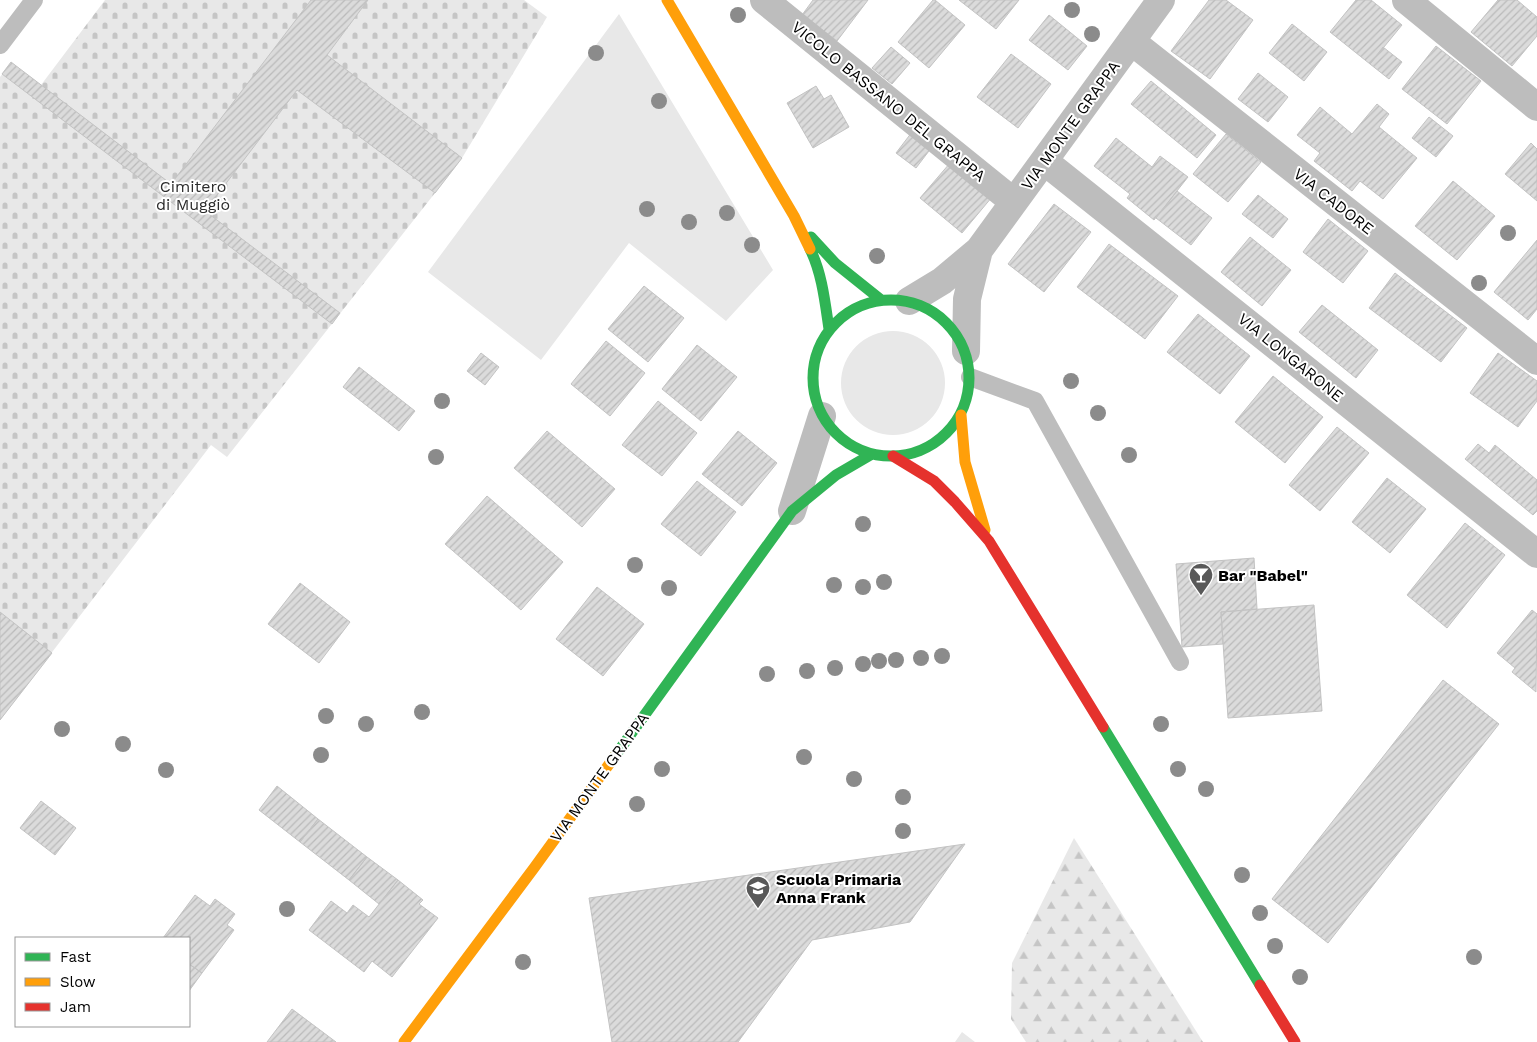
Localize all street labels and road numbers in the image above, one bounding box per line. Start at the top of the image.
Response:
street label: VICOLO BASSANO DEL GRAPPA [788,17,990,186]
street label: VIA MONTE GRAPPA [1017,57,1124,194]
street label: VIA CADORE [1290,164,1378,239]
street label: VIA LONGARONE [1234,309,1347,406]
street label: VIA MONTE GRAPPA [546,709,653,846]

